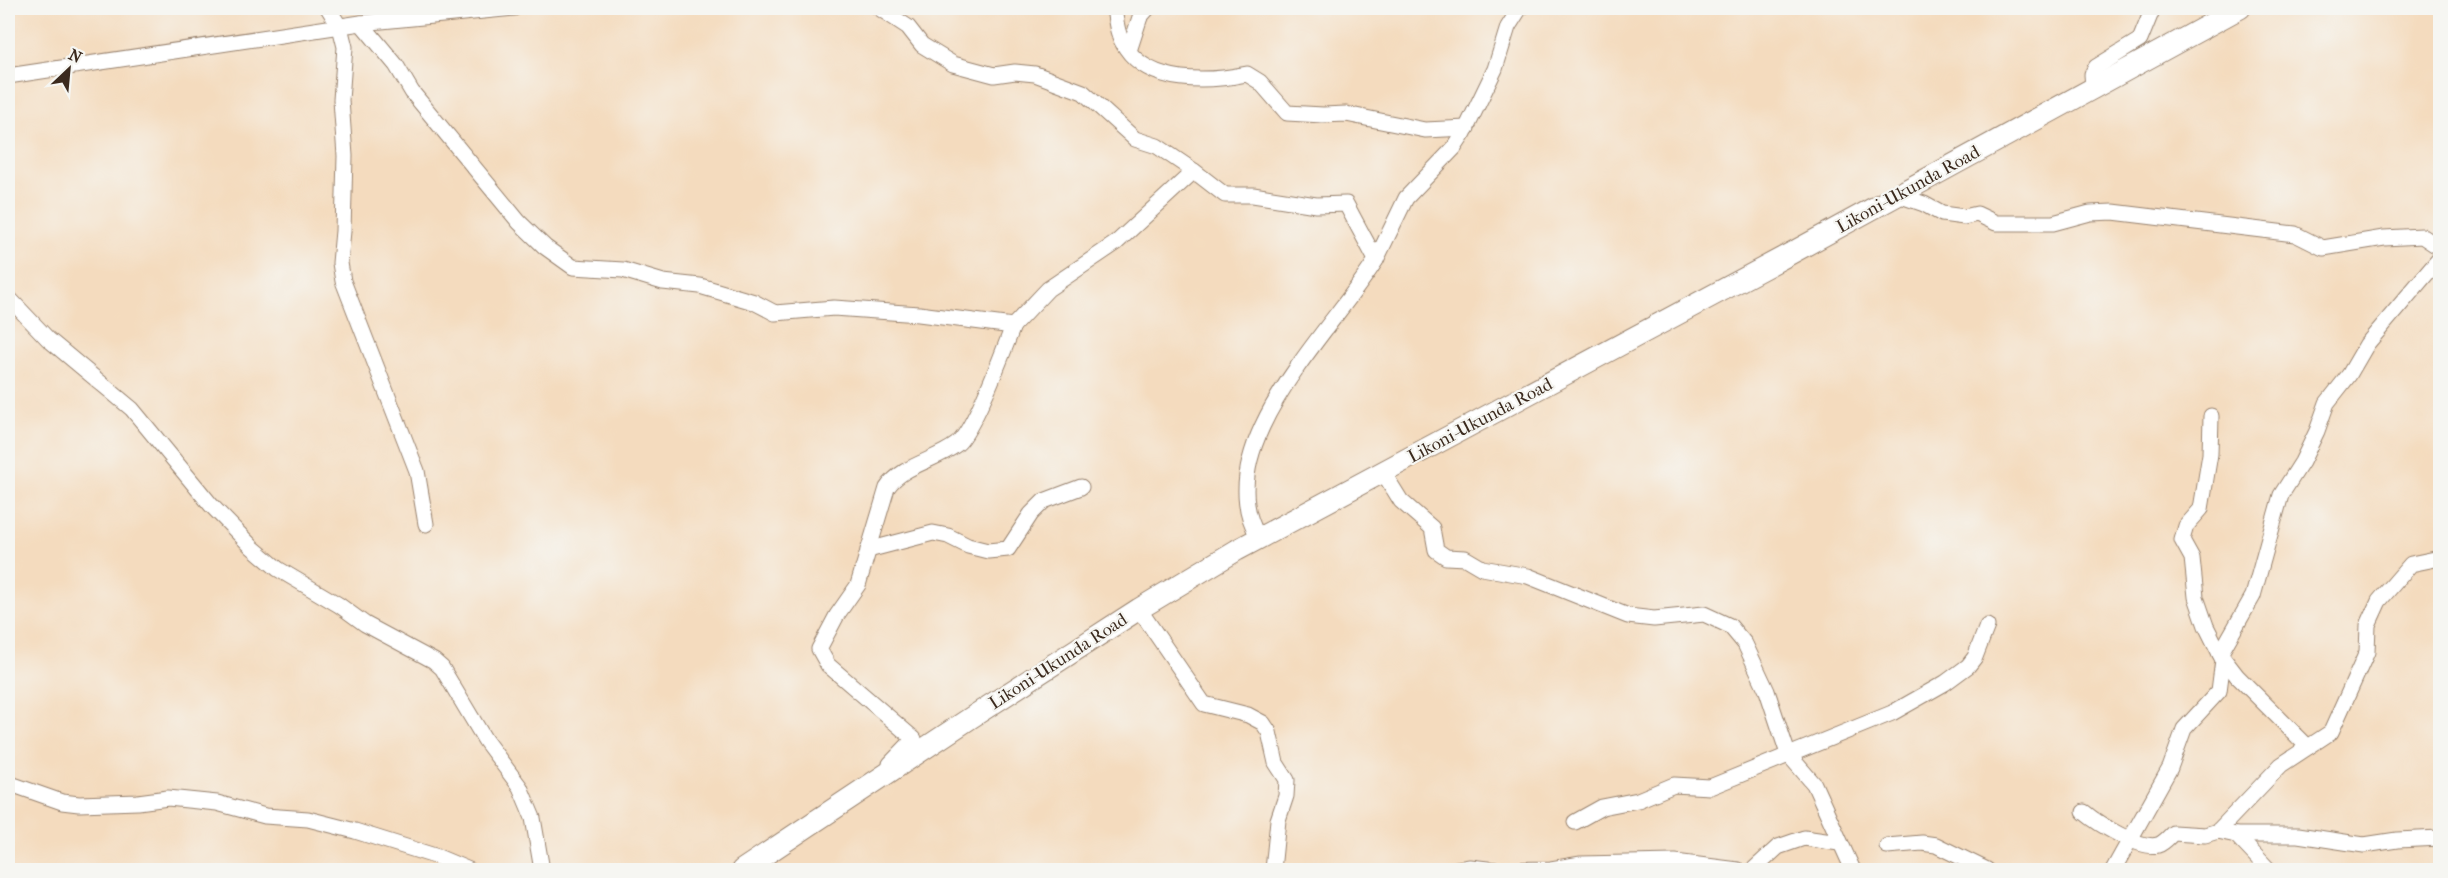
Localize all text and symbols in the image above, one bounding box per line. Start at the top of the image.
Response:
north arrow [39,39,99,99]
text: N [66,45,86,68]
street label: Likoni-Ukunda Road [1833,141,1984,238]
street label: Likoni-Ukunda Road [1404,373,1556,467]
street label: Likoni-Ukunda Road [985,609,1131,714]

